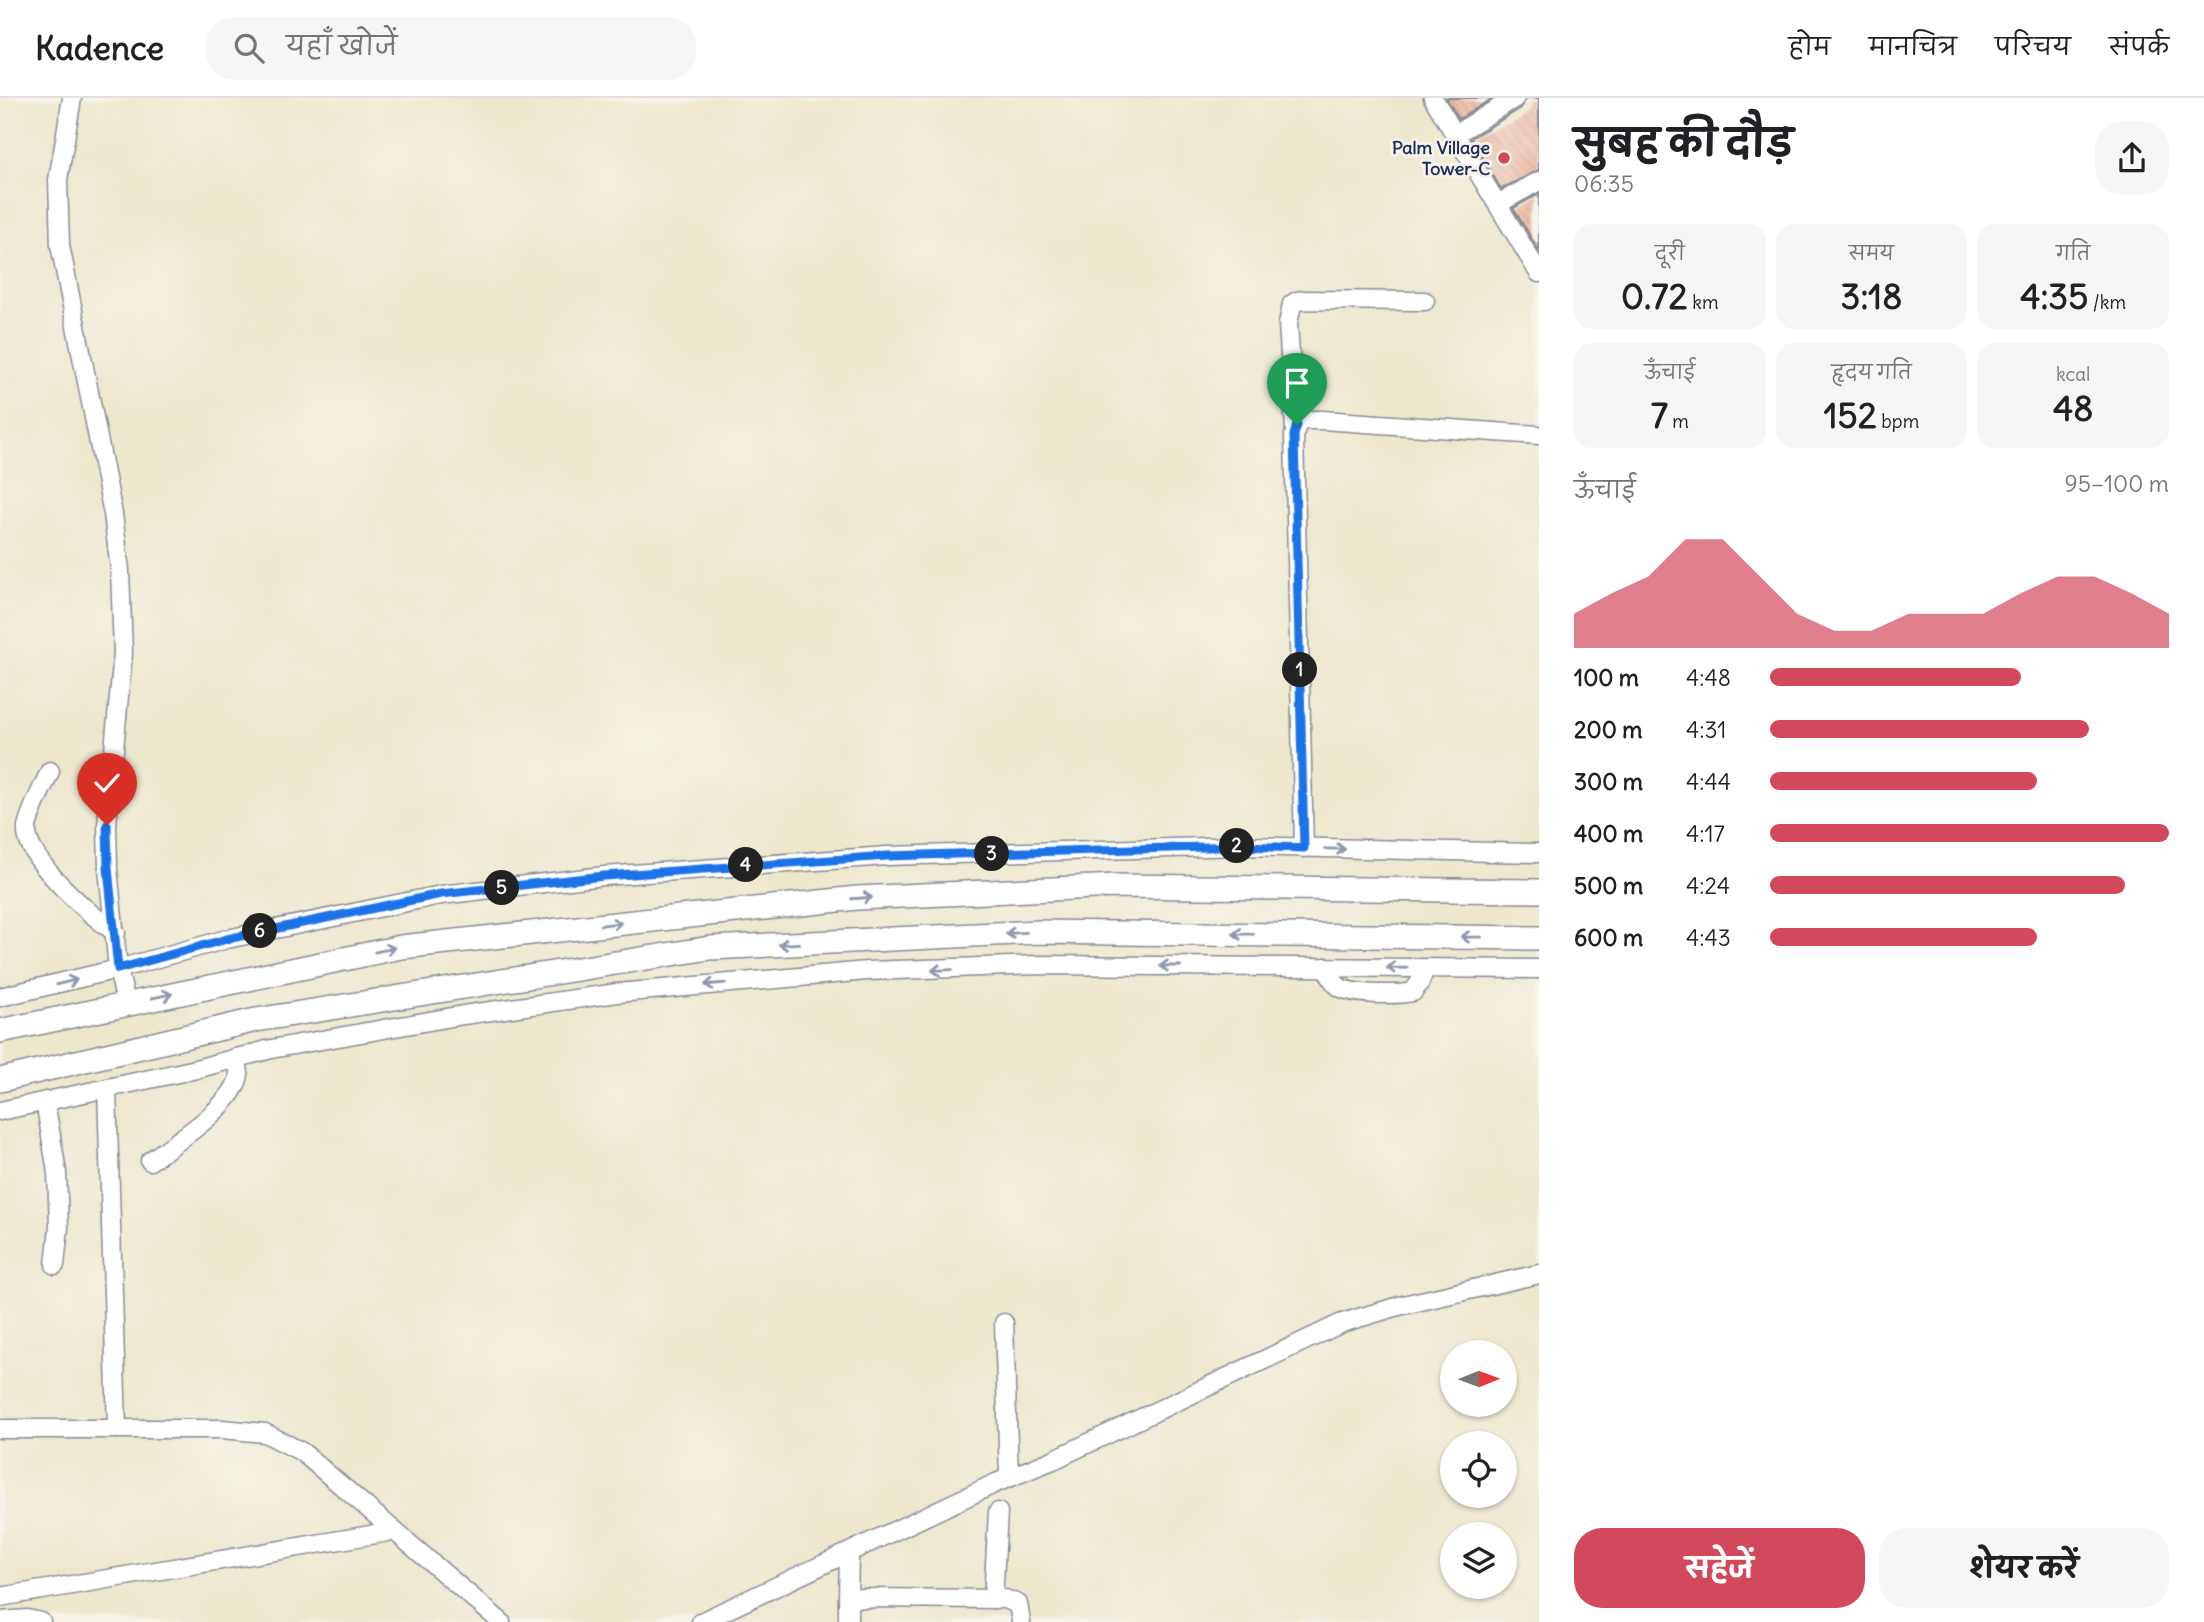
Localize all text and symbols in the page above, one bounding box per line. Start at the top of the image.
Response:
search box [206,17,696,80]
text: Kadence [35,27,164,69]
icon: search [230,29,268,67]
text: यहाँ खोजें [286,29,397,62]
text: होम [1788,31,1831,61]
text: मानचित्र [1869,31,1957,61]
text: परिचय [1995,31,2071,61]
text: संपर्क [2109,31,2169,61]
text: सुबह की दौड़ [1574,119,1793,166]
button: share [2095,121,2169,195]
place label: Palm Village Tower-C [1392,136,1490,180]
marker: Palm Village Tower-C [1496,150,1512,166]
text: 06:35 [1574,169,1634,198]
text: दूरी [1655,241,1685,265]
text: समय [1849,241,1894,265]
text: गति [2056,241,2090,265]
text: 0.72 [1621,274,1688,318]
text: 3:18 [1841,274,1902,318]
text: 4:35 [2020,274,2088,318]
text: km [1688,290,1719,314]
text: /km [2088,290,2126,314]
pin [1267,353,1327,425]
text: ऊँचाई [1644,360,1695,384]
text: हृदय गति [1831,360,1912,384]
text: kcal [2056,362,2090,386]
icon: arrive [1278,364,1316,402]
text: 48 [2053,386,2093,430]
text: 7 [1651,393,1668,437]
text: 152 [1824,393,1877,437]
text: m [1668,409,1689,433]
text: bpm [1877,409,1919,433]
text: 95–100 m [2064,469,2169,498]
text: ऊँचाई [1574,475,1636,504]
pin: 1 [1282,652,1318,688]
text: 1 [1296,657,1303,681]
text: 100 m [1574,663,1639,692]
text: 4:48 [1686,663,1731,692]
text: 200 m [1574,715,1643,744]
text: 4:31 [1686,715,1726,744]
pin [77,753,137,825]
icon: check [88,764,126,802]
text: 300 m [1574,767,1643,796]
text: 4:44 [1686,767,1731,796]
text: 400 m [1574,819,1643,848]
text: 4:17 [1686,819,1725,848]
pin: 2 [1220,828,1254,864]
text: 2 [1231,833,1242,857]
pin: 3 [974,836,1010,872]
text: 3 [986,841,997,865]
one-way arrow [1324,842,1347,856]
pin: 4 [728,848,764,882]
text: 4 [740,852,751,876]
pin: 5 [484,870,520,906]
text: 500 m [1574,871,1643,900]
text: 4:24 [1686,871,1730,900]
text: 5 [496,875,507,899]
one-way arrow [850,891,873,904]
pin: 6 [243,914,278,948]
text: 6 [254,918,265,942]
one-way arrow [599,918,622,931]
text: 600 m [1574,923,1643,952]
text: 4:43 [1686,923,1731,952]
one-way arrow [1005,927,1028,940]
one-way arrow [1232,928,1255,941]
one-way arrow [1460,930,1483,944]
one-way arrow [778,938,800,951]
one-way arrow [373,943,396,957]
one-way arrow [1159,960,1182,973]
one-way arrow [1386,962,1409,975]
one-way arrow [931,963,954,976]
one-way arrow [55,975,77,988]
one-way arrow [705,978,727,991]
one-way arrow [150,988,173,1002]
north arrow [1440,1340,1517,1418]
map controls [1440,1340,1517,1599]
button: locate [1440,1431,1517,1508]
button: layers [1440,1522,1517,1599]
button: सहेजें [1574,1528,1865,1608]
button: शेयर करें [1879,1528,2169,1608]

